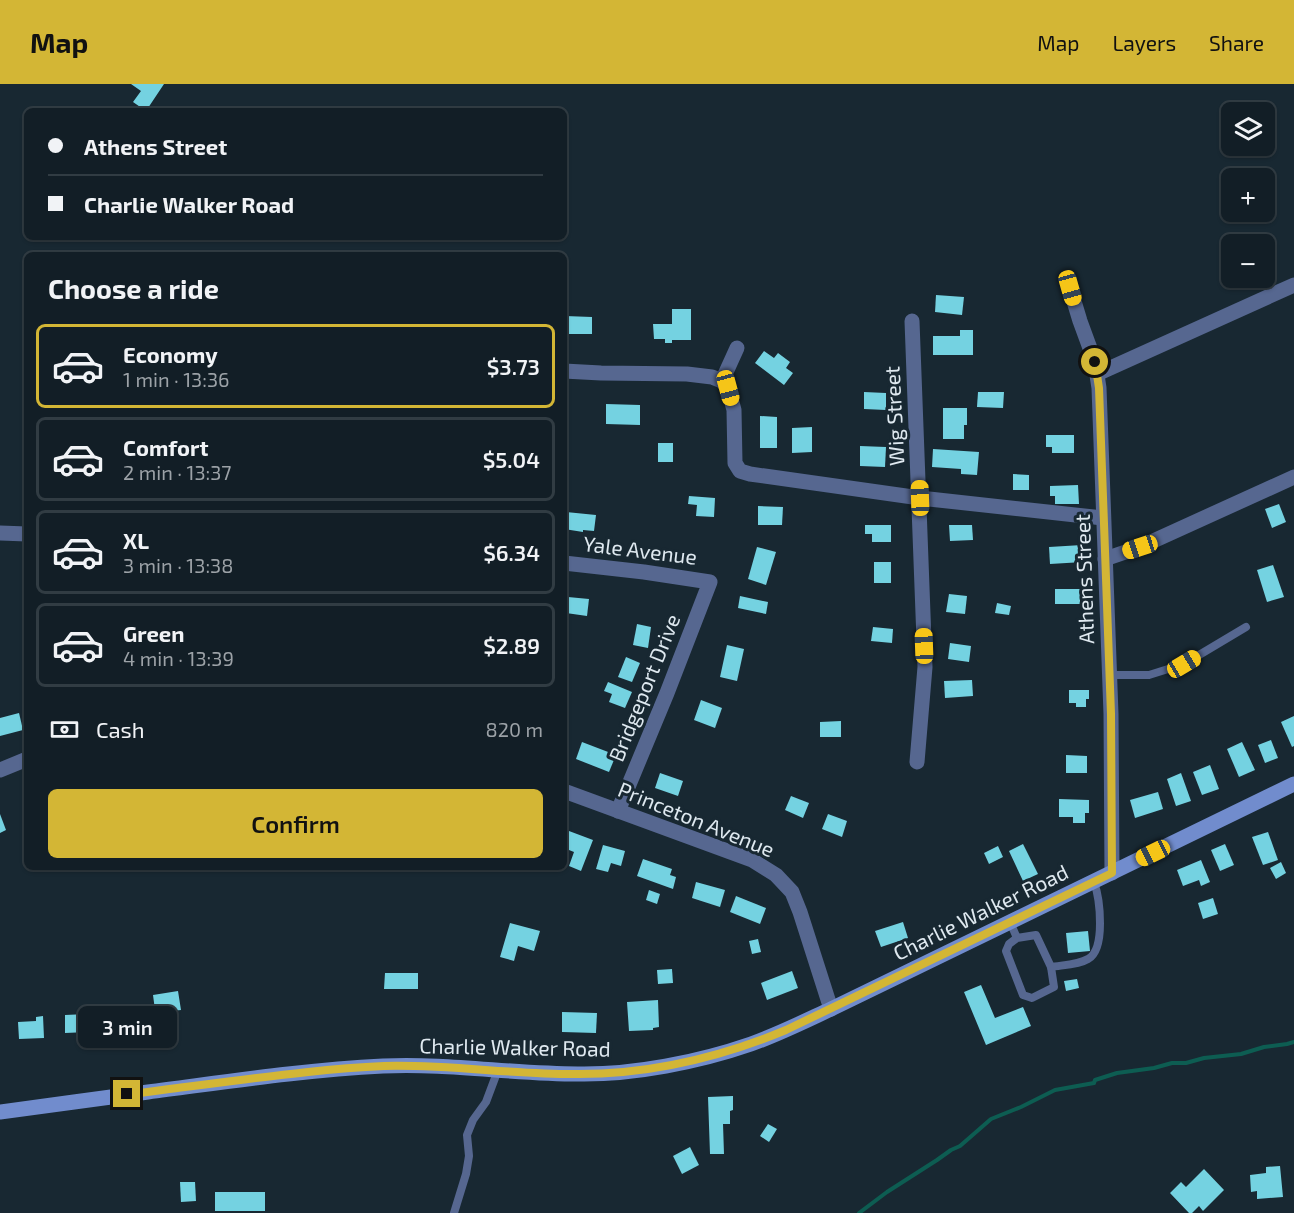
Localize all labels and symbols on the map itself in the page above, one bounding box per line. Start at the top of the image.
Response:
car [1056,268,1084,308]
route start [1081,348,1108,375]
street label: Wig Street [878,366,909,467]
car [715,368,741,408]
car [910,480,930,516]
street label: Athens Street [1069,514,1098,645]
street label: Yale Avenue [582,530,698,569]
car [1120,533,1160,561]
street label: Bridgeport Drive [603,610,685,765]
car [914,628,934,664]
car [1164,647,1204,681]
street label: Princeton Avenue [615,776,778,861]
car [1133,837,1173,869]
street label: Charlie Walker Road [889,858,1072,965]
callout: 3 min [78,1007,176,1049]
street label: Charlie Walker Road [419,1032,611,1061]
route end [113,1080,140,1107]

